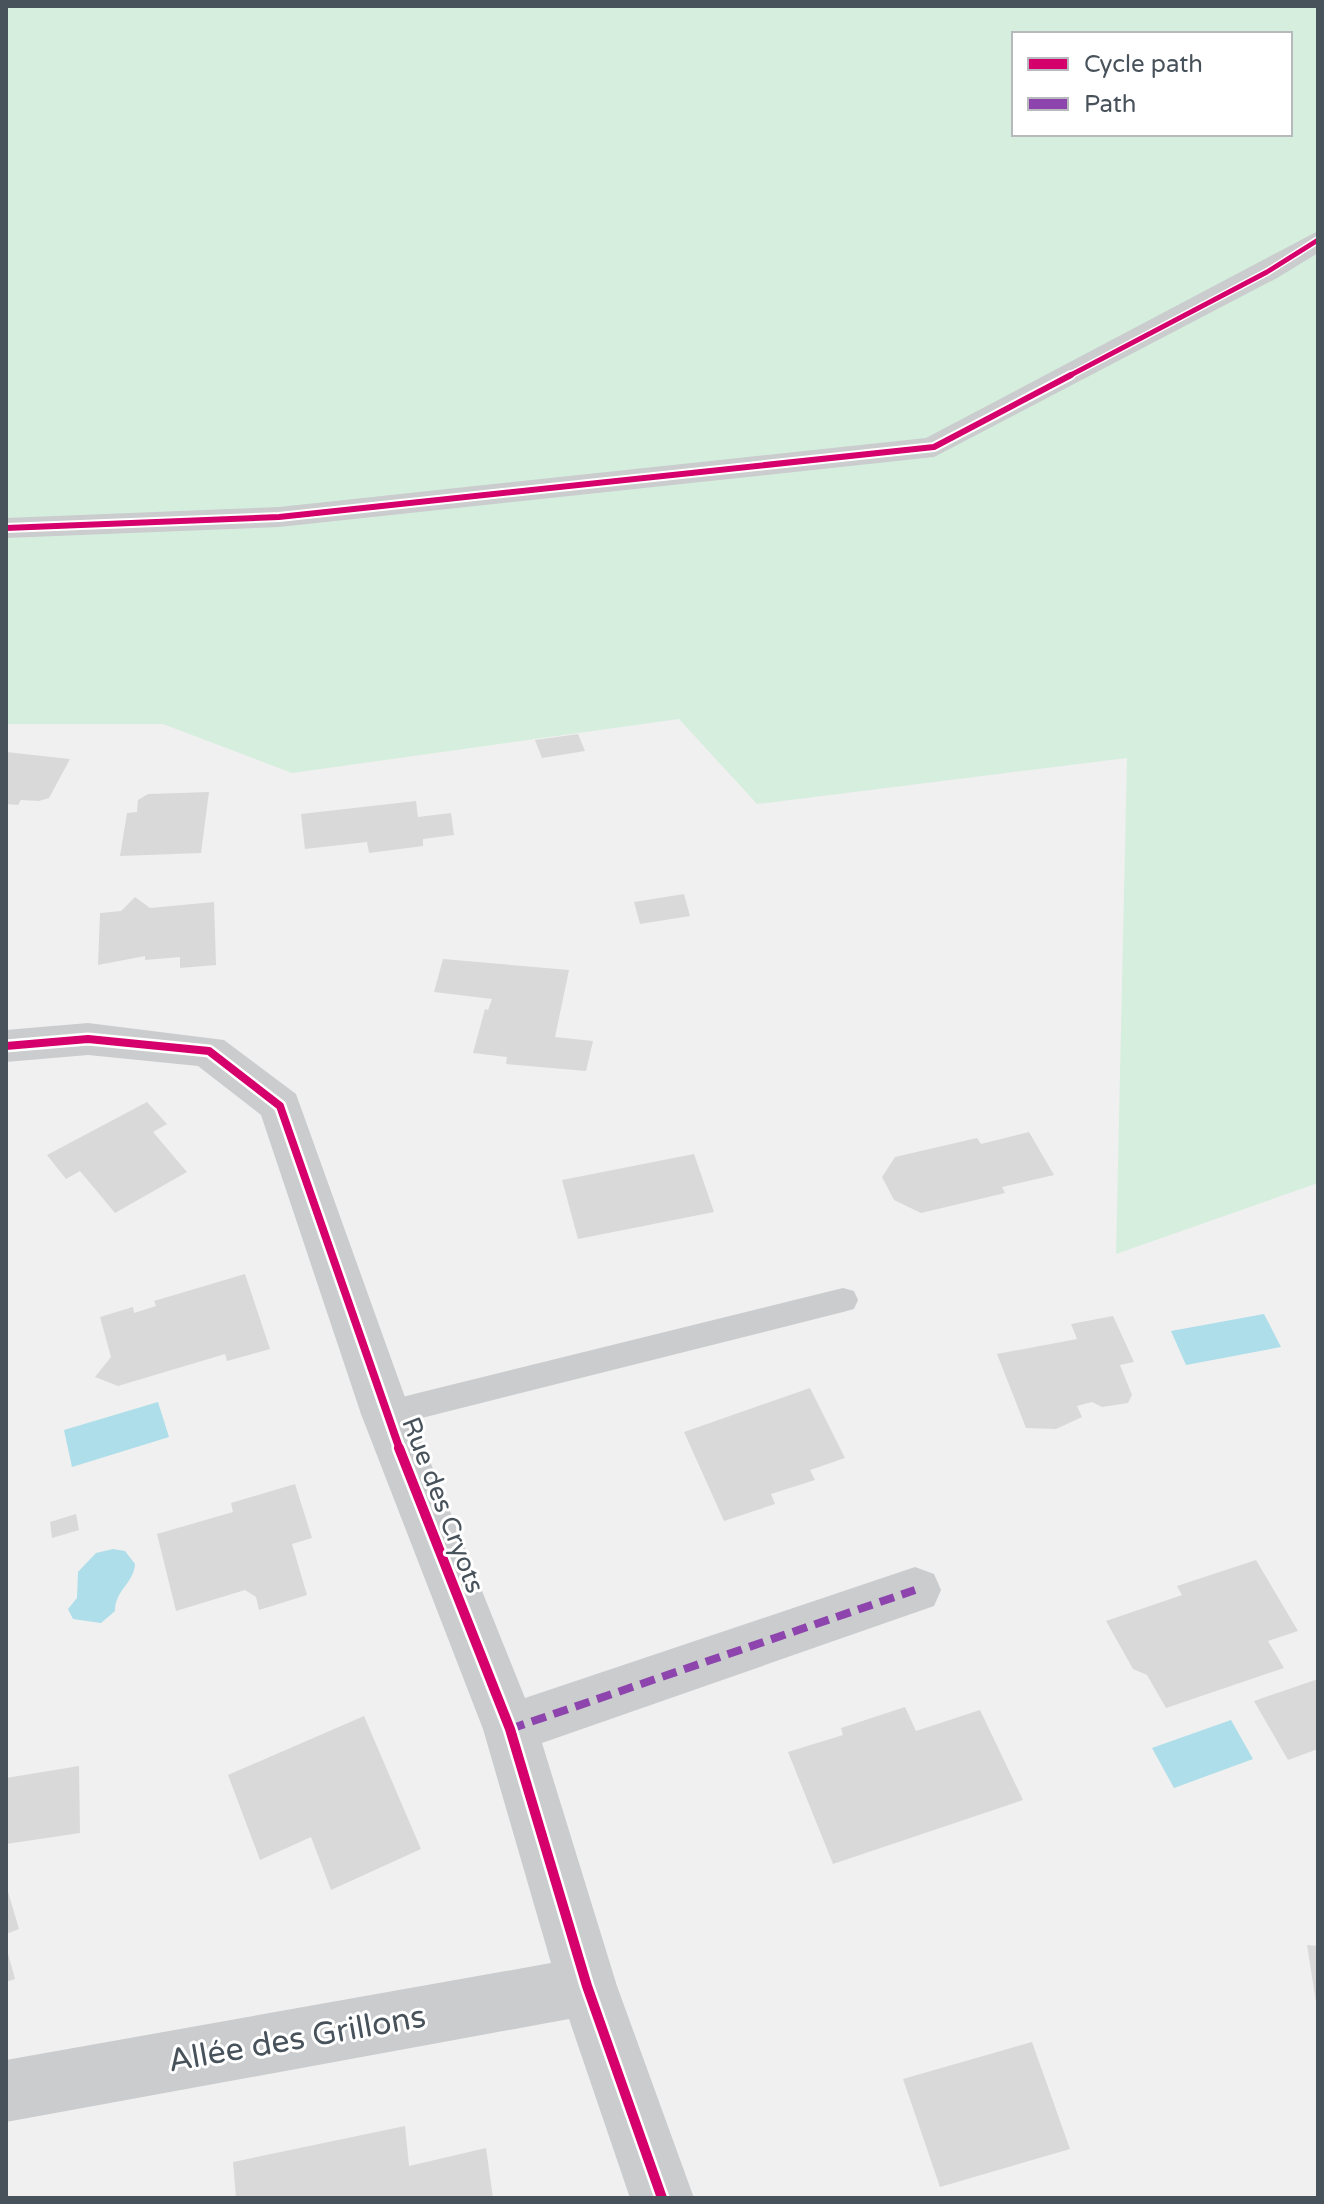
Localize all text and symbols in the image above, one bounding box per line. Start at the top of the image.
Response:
legend [1012,32,1292,136]
text: Cycle path [1084,50,1203,79]
text: Path [1084,90,1137,119]
street label: Rue des Cryots [395,1413,491,1597]
street label: Allée des Grillons [165,1998,429,2080]

